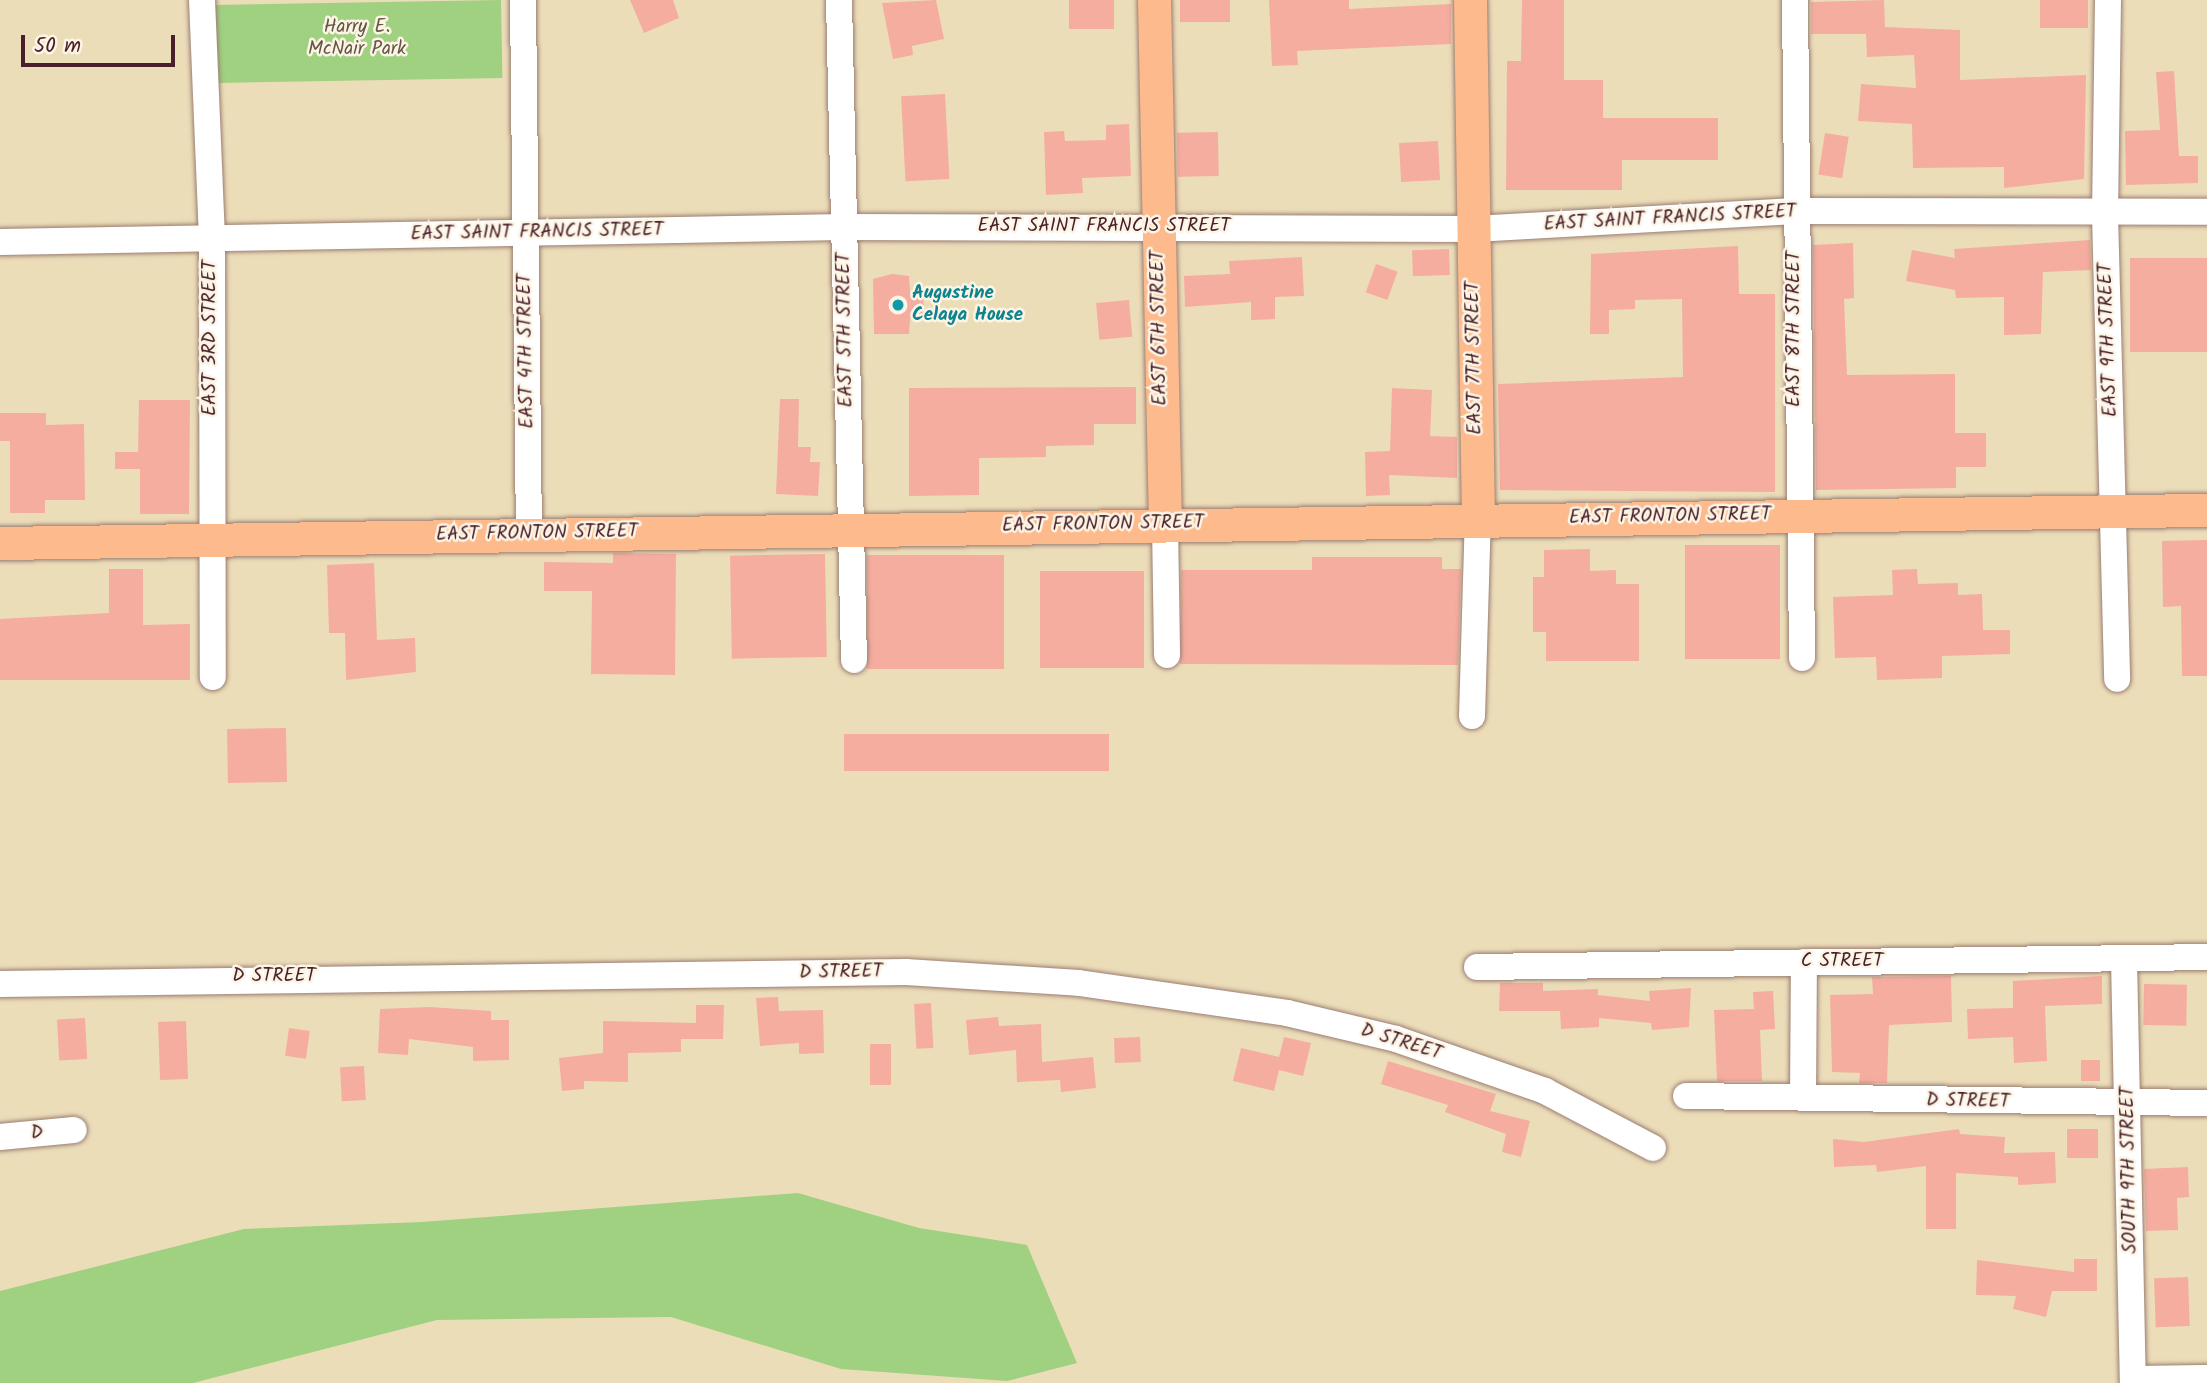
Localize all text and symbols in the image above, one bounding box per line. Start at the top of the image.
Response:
park label: Harry E. McNair Park [308,17,406,61]
scale bar [24,21,178,65]
text: 50 m [34,30,81,63]
street label: EAST SAINT FRANCIS STREET [1543,201,1797,237]
street label: EAST SAINT FRANCIS STREET [978,216,1230,238]
street label: EAST SAINT FRANCIS STREET [410,219,664,247]
street label: EAST 6TH STREET [1147,250,1173,406]
street label: EAST 8TH STREET [1784,251,1806,407]
street label: EAST 5TH STREET [833,252,859,408]
street label: EAST 3RD STREET [200,260,222,416]
street label: EAST 9TH STREET [2095,263,2123,417]
street label: EAST 4TH STREET [514,273,540,429]
street label: EAST 7TH STREET [1462,281,1488,435]
place label: Augustine Celaya House [912,283,1023,327]
marker: Augustine Celaya House [890,297,906,313]
street label: EAST FRONTON STREET [1569,504,1771,530]
street label: EAST FRONTON STREET [1002,512,1204,538]
street label: EAST FRONTON STREET [436,521,638,547]
street label: C STREET [1801,951,1883,973]
street label: D STREET [799,961,883,985]
street label: D STREET [232,966,316,988]
street label: D STREET [1358,1020,1444,1066]
street label: SOUTH 9TH STREET [2117,1086,2143,1254]
street label: D STREET [1926,1090,2010,1114]
street label: D [30,1122,44,1146]

